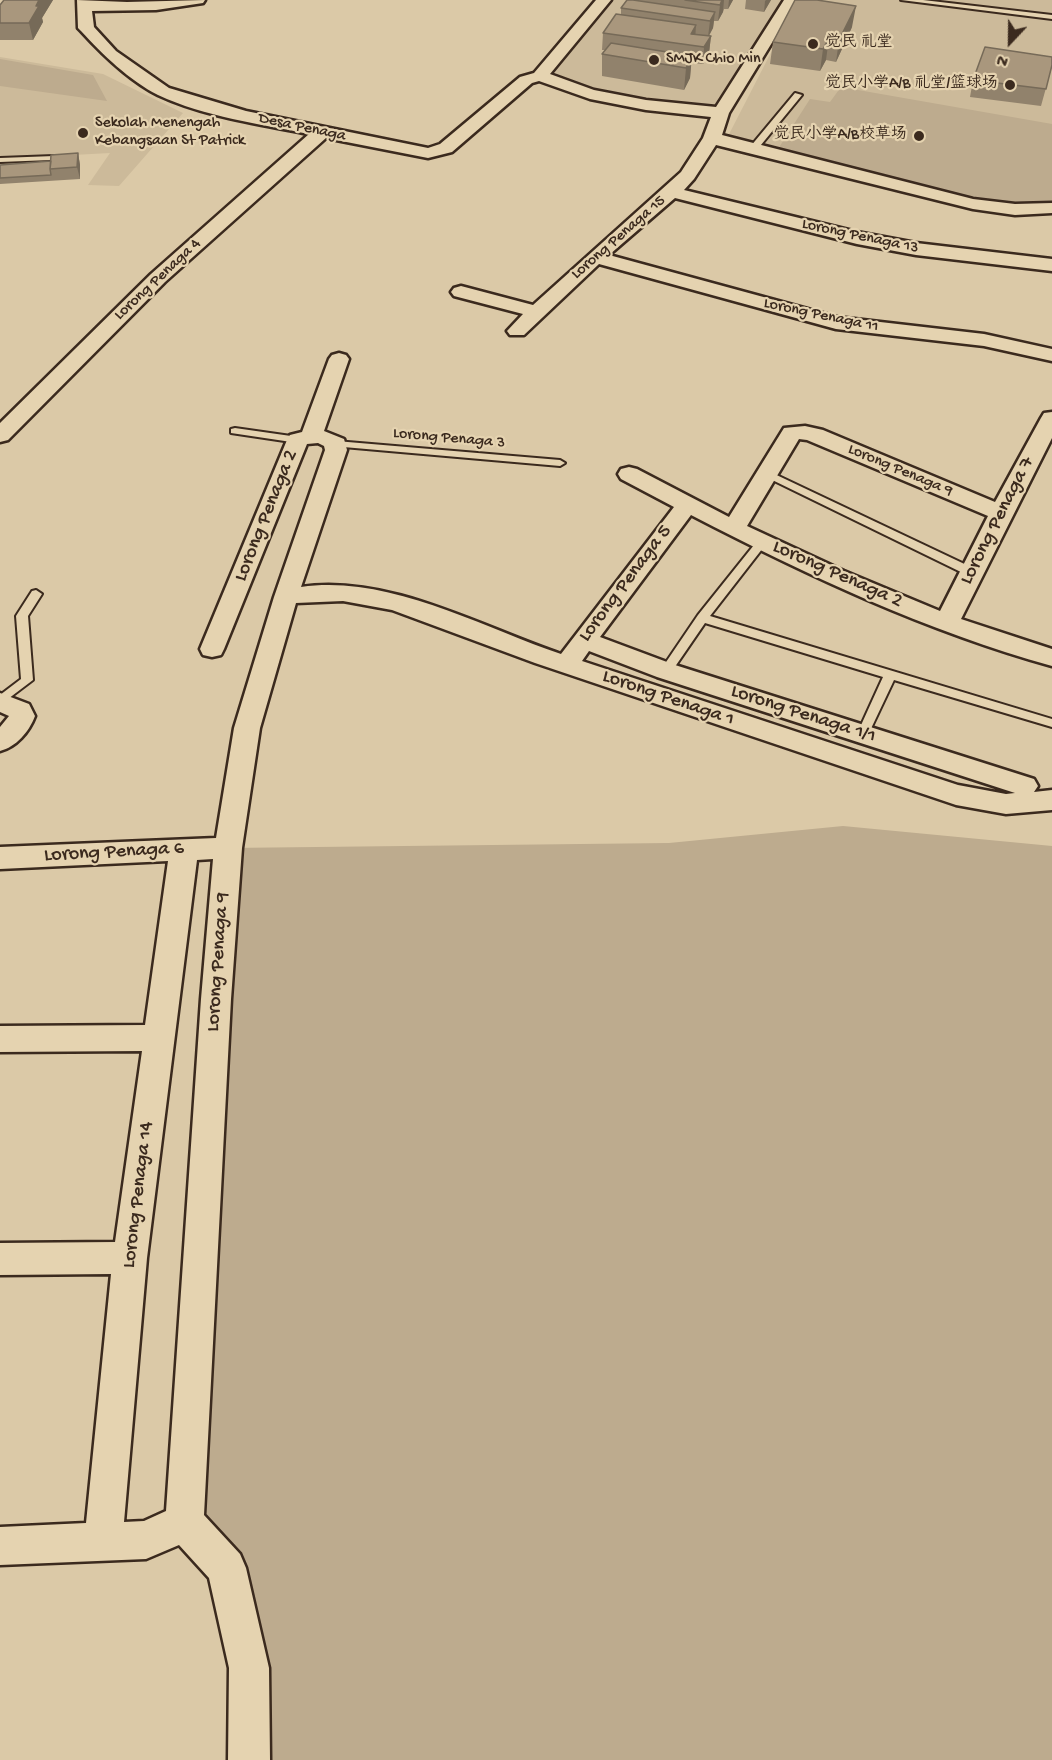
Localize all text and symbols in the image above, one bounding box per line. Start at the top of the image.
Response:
north arrow [980,12,1040,72]
place label: 觉民 礼堂 [825,34,893,54]
marker: 觉民 礼堂 [806,37,820,51]
text: N [995,48,1011,70]
place label: SMJK Chio Min [666,50,761,70]
marker: SMJK Chio Min [647,53,661,67]
place label: 觉民小学A/B 礼堂/篮球场 [825,75,998,95]
marker: 觉民小学A/B 礼堂/篮球场 [1003,78,1017,92]
street label: Desa Penaga [257,109,347,147]
place label: Sekolah Menengah Kebangsaan St Patrick [95,114,245,152]
marker: Sekolah Menengah Kebangsaan St Patrick [76,126,90,140]
place label: 觉民小学A/B校草场 [774,126,907,146]
marker: 觉民小学A/B校草场 [912,129,926,143]
street label: Lorong Penaga 15 [568,192,670,284]
street label: Lorong Penaga 13 [800,215,920,259]
street label: Lorong Penaga 4 [111,235,205,325]
street label: Lorong Penaga 11 [762,294,880,338]
street label: Lorong Penaga 3 [392,425,506,453]
street label: Lorong Penaga 9 [845,440,955,502]
street label: Lorong Penaga 2 [230,447,304,585]
street label: Lorong Penaga 7 [955,453,1041,589]
street label: Lorong Penaga 5 [574,521,678,647]
street label: Lorong Penaga 2 [768,536,906,614]
street label: Lorong Penaga 1 [599,665,737,733]
street label: Lorong Penaga 1/1 [728,680,878,750]
street label: Lorong Penaga 6 [43,837,185,869]
street label: Lorong Penaga 9 [202,891,236,1033]
street label: Lorong Penaga 14 [118,1120,160,1270]

